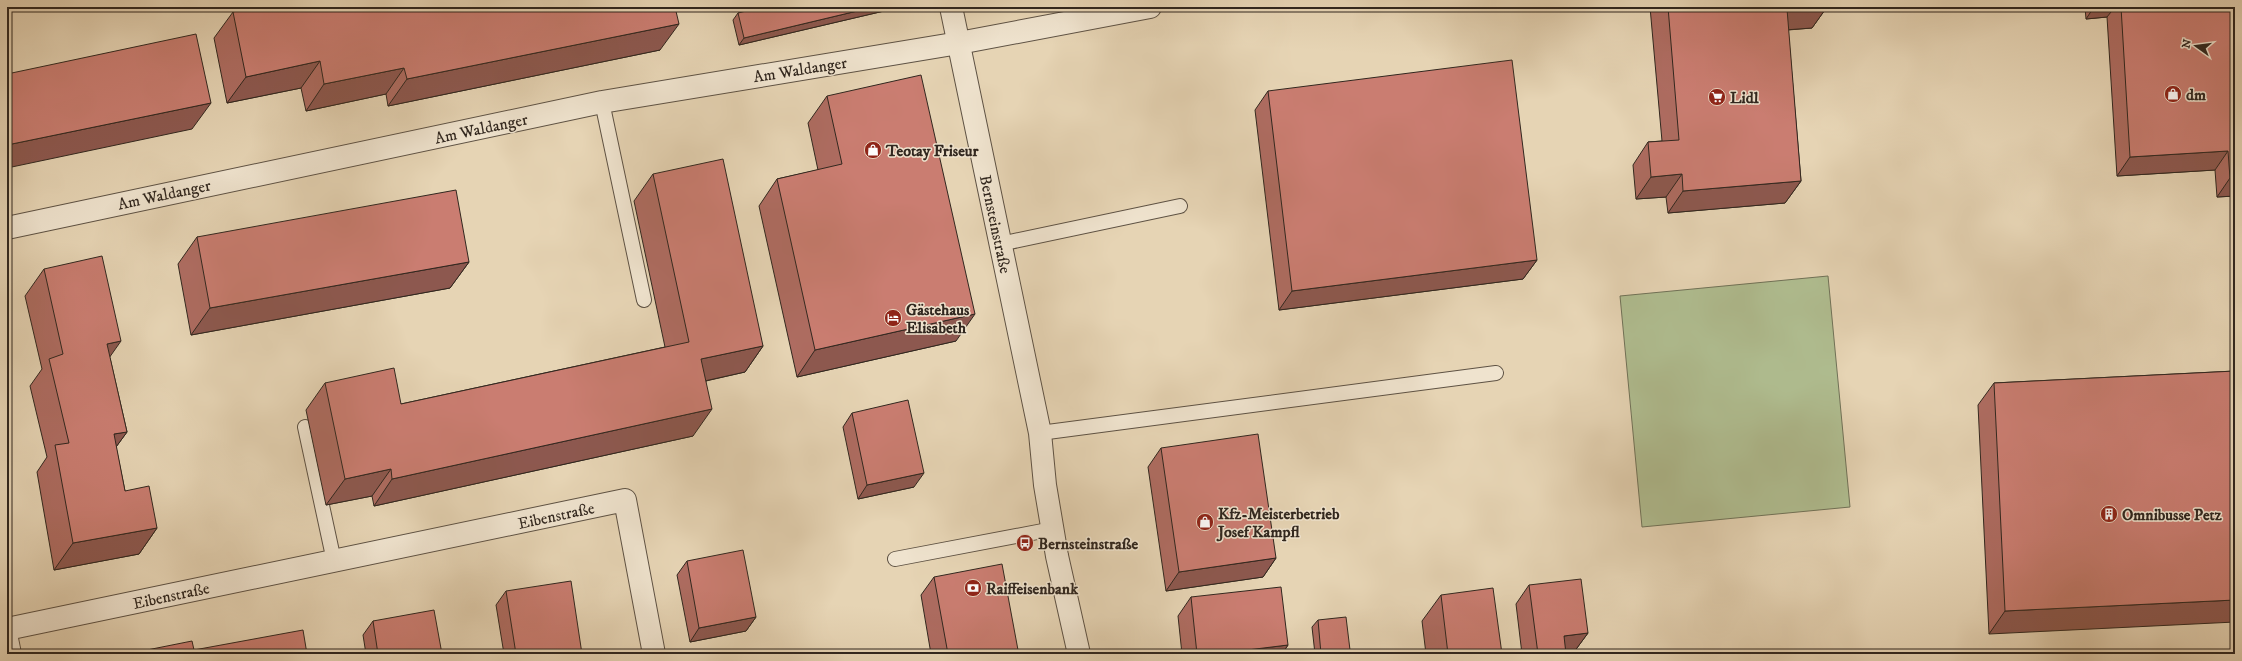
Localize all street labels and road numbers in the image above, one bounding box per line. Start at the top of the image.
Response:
street label: Am Waldanger [752,53,848,87]
street label: Am Waldanger [433,109,530,149]
street label: Bernsteinstraße [975,173,1015,276]
street label: Am Waldanger [116,175,213,215]
street label: Eibenstraße [516,498,597,534]
street label: Eibenstraße [131,578,212,614]

